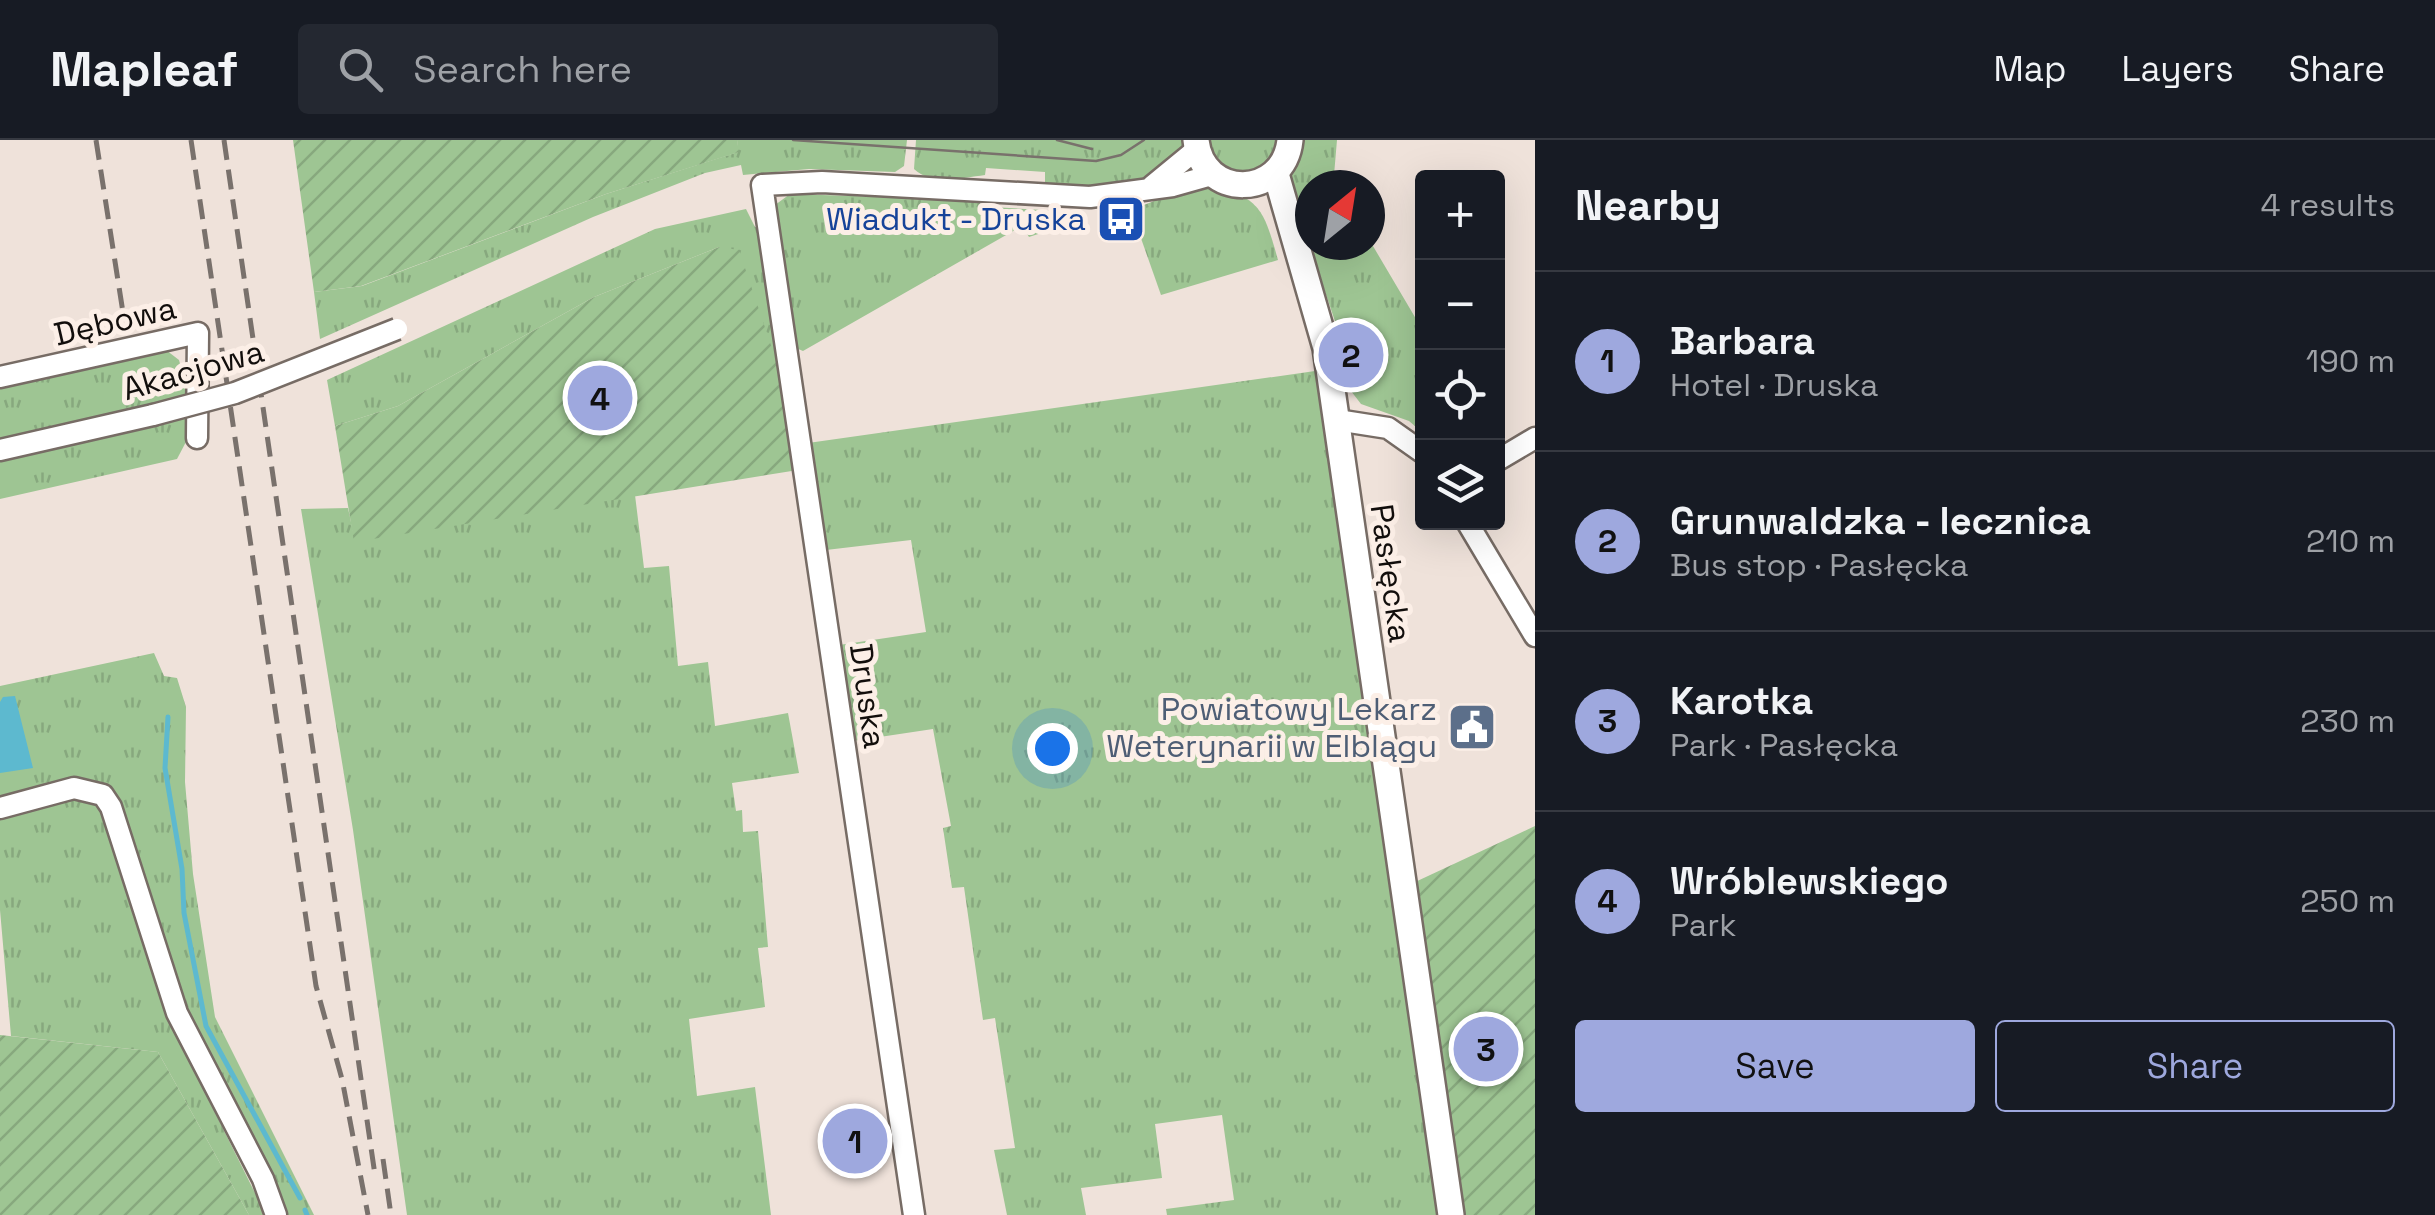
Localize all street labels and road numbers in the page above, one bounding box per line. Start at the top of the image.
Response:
street label: Dębowa [50,288,180,354]
street label: Akacjowa [118,331,268,409]
street label: Pasłęcka [1362,501,1420,645]
street label: Druska [841,641,895,751]

